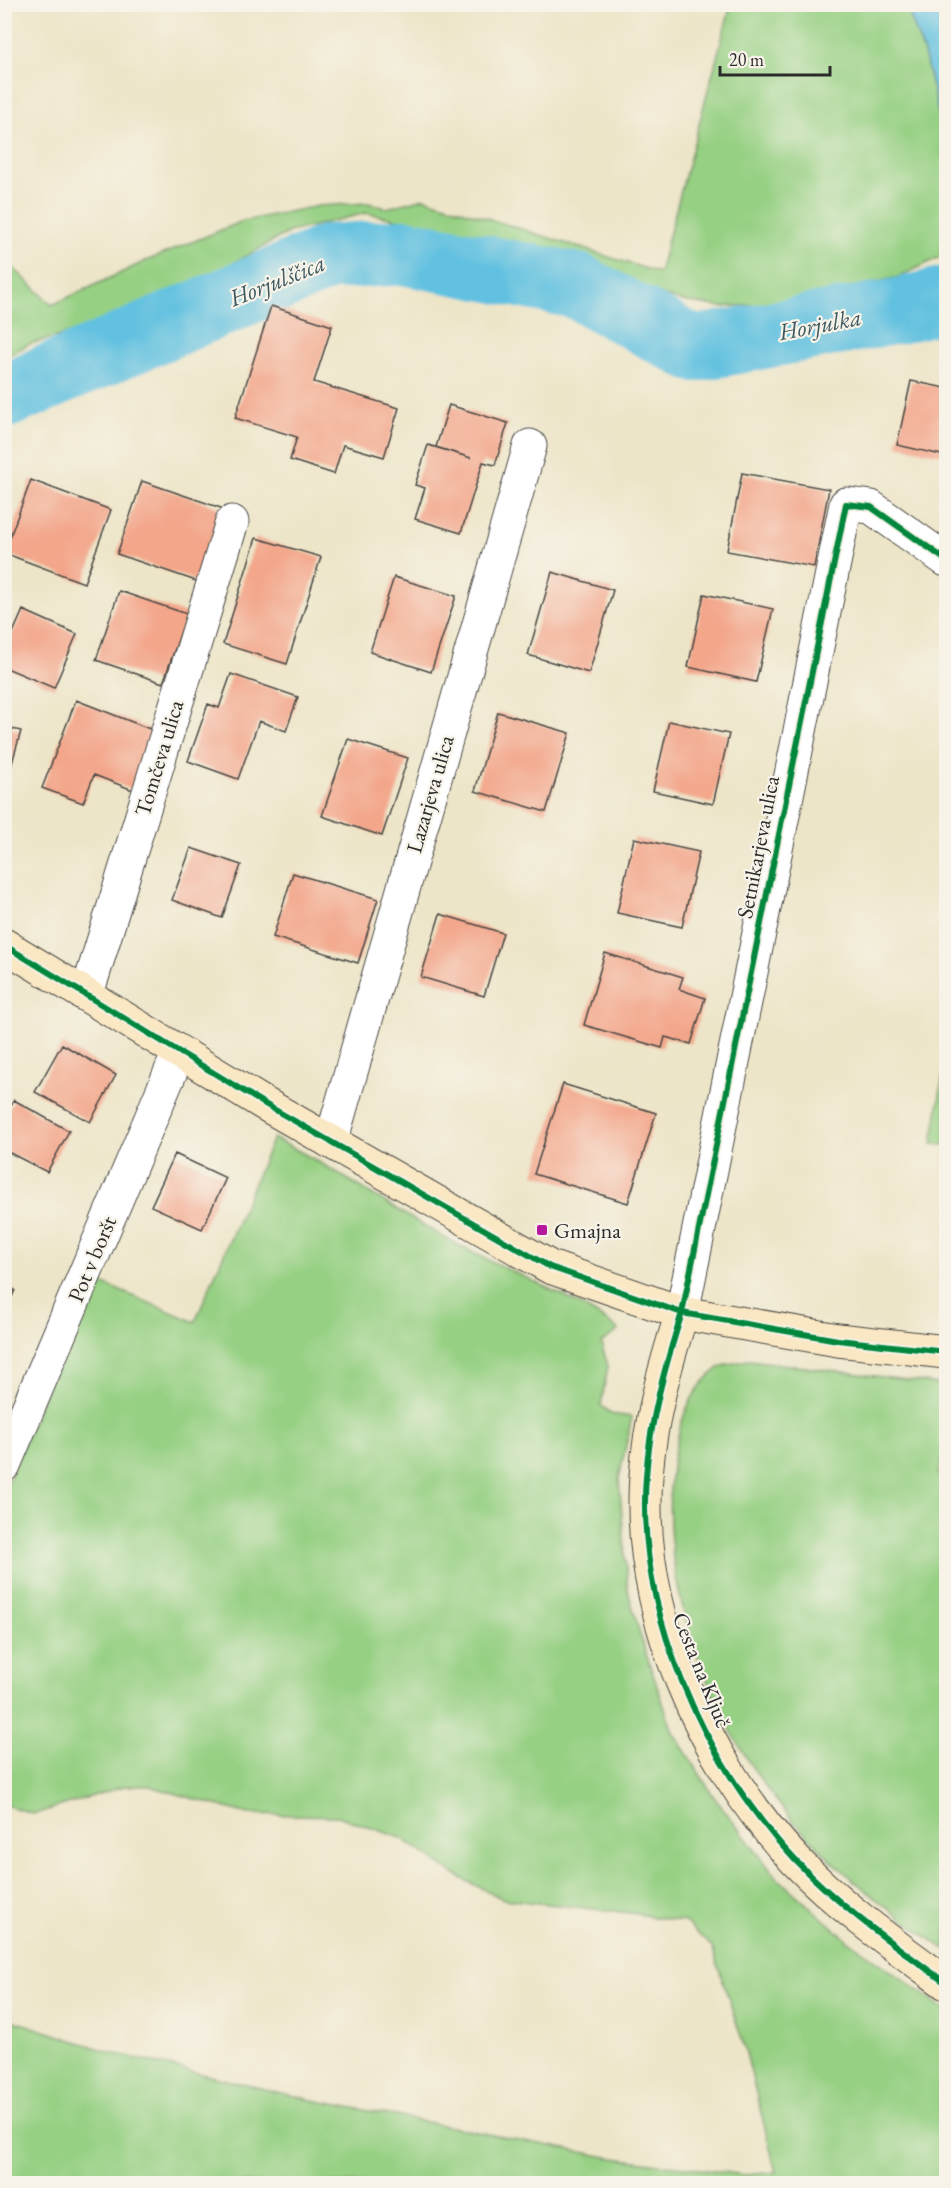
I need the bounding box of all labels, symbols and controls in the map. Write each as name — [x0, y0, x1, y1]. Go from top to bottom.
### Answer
scale bar — [720, 39, 830, 77]
text: 20 m — [729, 48, 764, 71]
water label: Horjulščica — [223, 247, 330, 314]
water label: Horjulka — [775, 301, 864, 347]
street label: Tomčeva ulica — [128, 696, 190, 819]
street label: Lazarjeva ulica — [399, 731, 461, 856]
street label: Setnikarjeva ulica — [730, 773, 786, 921]
street label: Pot v boršt — [61, 1211, 123, 1306]
place label: Gmajna — [554, 1216, 621, 1245]
marker: Gmajna — [535, 1223, 549, 1237]
street label: Cesta na Ključ — [666, 1608, 738, 1732]

